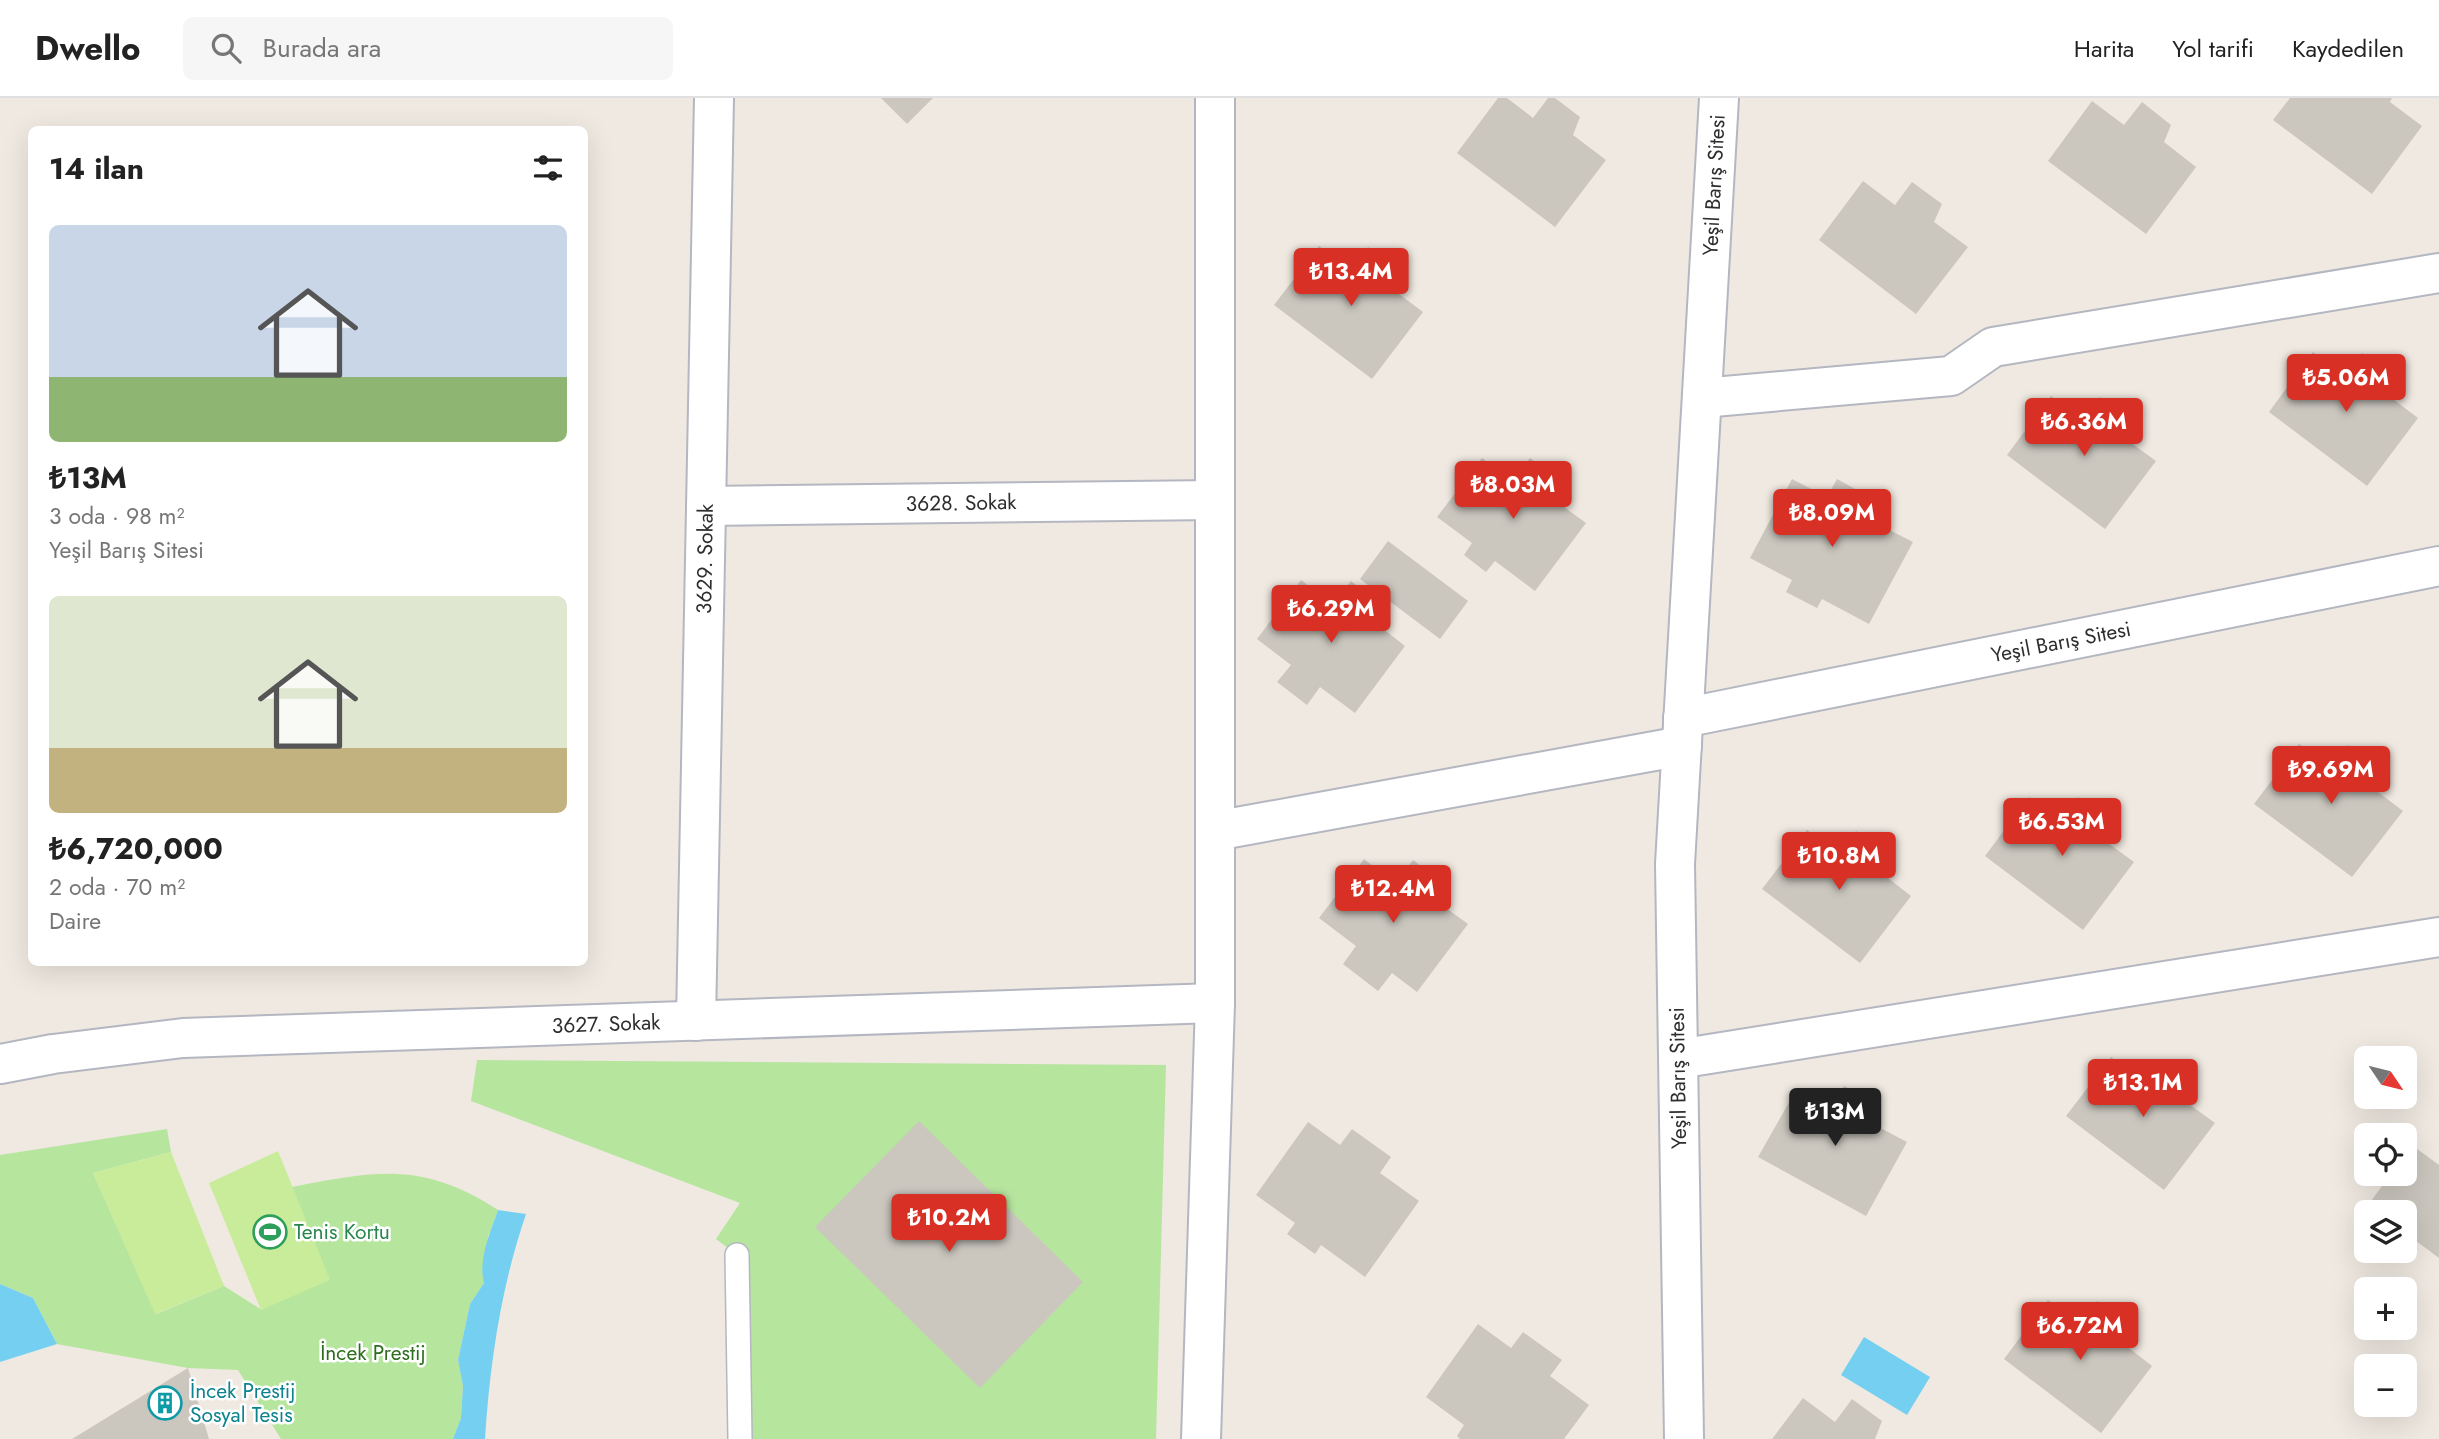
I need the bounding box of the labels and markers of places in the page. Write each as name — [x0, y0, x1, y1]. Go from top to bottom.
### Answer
pin: ₺13.4M — [1294, 248, 1408, 308]
pin: ₺5.06M — [2289, 354, 2403, 414]
pin: ₺6.36M — [2027, 398, 2141, 458]
pin: ₺8.03M — [1456, 462, 1570, 521]
pin: ₺8.09M — [1775, 490, 1889, 549]
pin: ₺6.29M — [1274, 586, 1388, 645]
pin: ₺9.69M — [2274, 746, 2388, 806]
pin: ₺6.53M — [2005, 798, 2119, 858]
pin: ₺10.8M — [1782, 832, 1896, 892]
pin: ₺12.4M — [1336, 866, 1450, 925]
pin: ₺13.1M — [2086, 1060, 2200, 1119]
pin: ₺13M — [1794, 1088, 1876, 1148]
pin: ₺10.2M — [892, 1194, 1006, 1254]
sports icon: Tenis Kortu — [251, 1213, 289, 1251]
place label: Tenis Kortu — [294, 1217, 390, 1247]
pin: ₺6.72M — [2023, 1302, 2137, 1362]
place label: İncek Prestij Sosyal Tesis — [190, 1376, 296, 1430]
building icon: İncek Prestij Sosyal Tesis — [146, 1384, 184, 1422]

